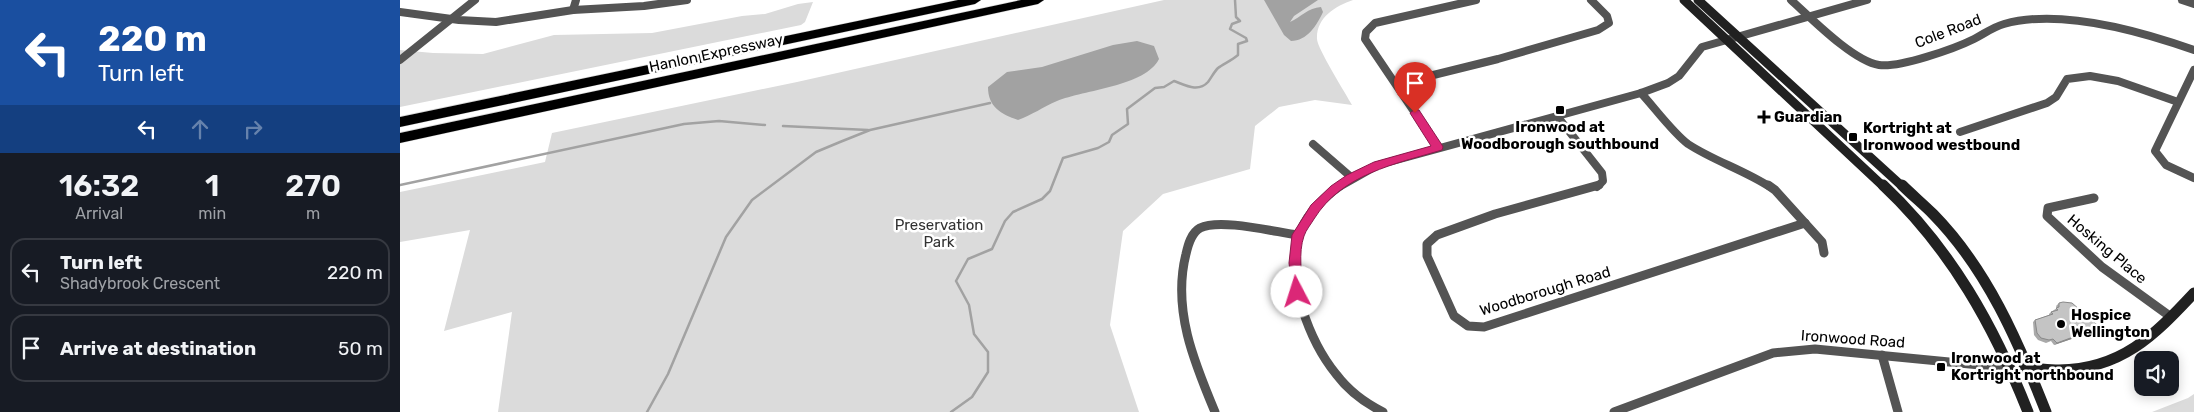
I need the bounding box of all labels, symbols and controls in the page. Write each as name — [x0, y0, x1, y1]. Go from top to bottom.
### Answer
street label: Cole Road — [1912, 10, 1984, 52]
text: 220 m — [98, 18, 207, 60]
icon: left — [15, 20, 80, 85]
street label: Hanlon Expressway — [647, 30, 785, 76]
text: Turn left — [98, 60, 184, 87]
pin — [1394, 62, 1436, 113]
icon: arrive — [1401, 69, 1429, 97]
marker: Ironwood at Woodborough southbound — [1554, 104, 1566, 116]
place label: Guardian — [1774, 108, 1842, 126]
marker: Guardian — [1758, 111, 1770, 123]
icon: left — [133, 115, 161, 143]
icon: ahead — [186, 115, 214, 143]
icon: right — [239, 115, 267, 143]
place label: Ironwood at Woodborough southbound — [1461, 118, 1659, 153]
place label: Kortright at Ironwood westbound — [1863, 119, 2020, 154]
marker: Kortright at Ironwood westbound — [1847, 131, 1859, 143]
text: 16:32 — [59, 168, 139, 204]
text: 1 — [205, 168, 219, 204]
text: 270 — [285, 168, 341, 204]
text: Arrival — [75, 204, 123, 223]
text: min — [198, 204, 226, 223]
text: m — [306, 204, 320, 223]
street label: Hosking Place — [2064, 211, 2150, 287]
park label: Preservation Park — [895, 216, 983, 251]
text: Turn left — [60, 251, 142, 274]
icon: left — [17, 258, 45, 286]
text: 220 m — [327, 261, 383, 284]
street label: Woodborough Road — [1477, 263, 1613, 319]
position arrow — [1270, 265, 1322, 317]
text: Shadybrook Crescent — [60, 274, 220, 293]
place label: Hospice Wellington — [2071, 306, 2150, 341]
marker: Hospice Wellington — [2055, 318, 2067, 330]
street label: Ironwood Road — [1800, 326, 1906, 352]
icon: arrive — [17, 334, 45, 362]
text: Arrive at destination — [60, 337, 256, 360]
text: 50 m — [338, 337, 383, 360]
place label: Ironwood at Kortright northbound — [1951, 349, 2114, 384]
map controls — [2134, 351, 2179, 396]
button: sound — [2134, 351, 2179, 396]
marker: Ironwood at Kortright northbound — [1935, 361, 1947, 373]

